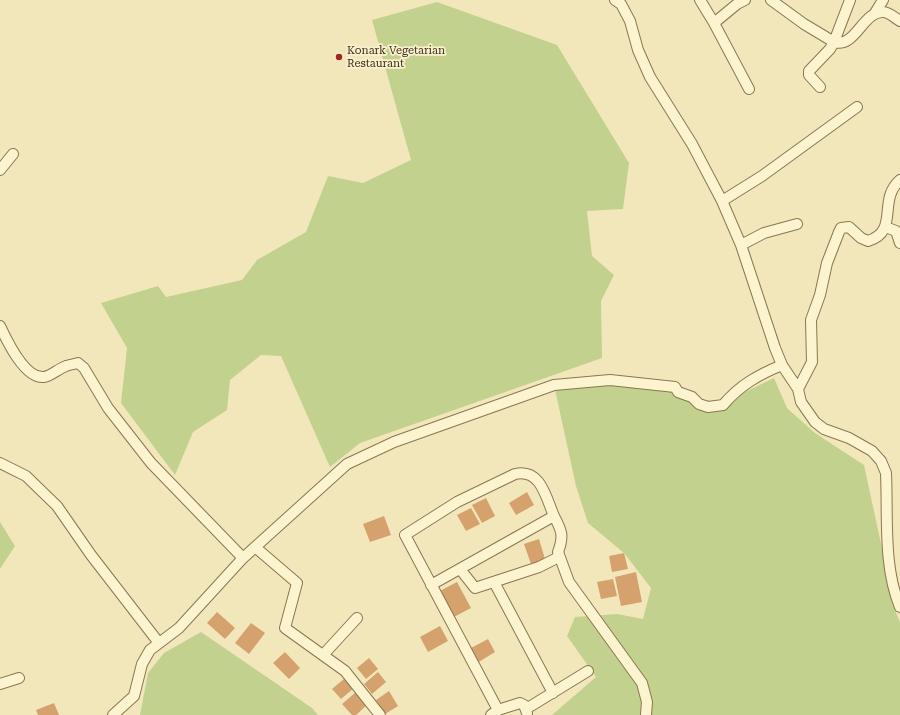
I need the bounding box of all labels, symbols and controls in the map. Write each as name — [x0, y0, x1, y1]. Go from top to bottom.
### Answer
place label: Konark Vegetarian Restaurant — [347, 44, 445, 70]
marker: Konark Vegetarian Restaurant — [334, 52, 344, 62]

